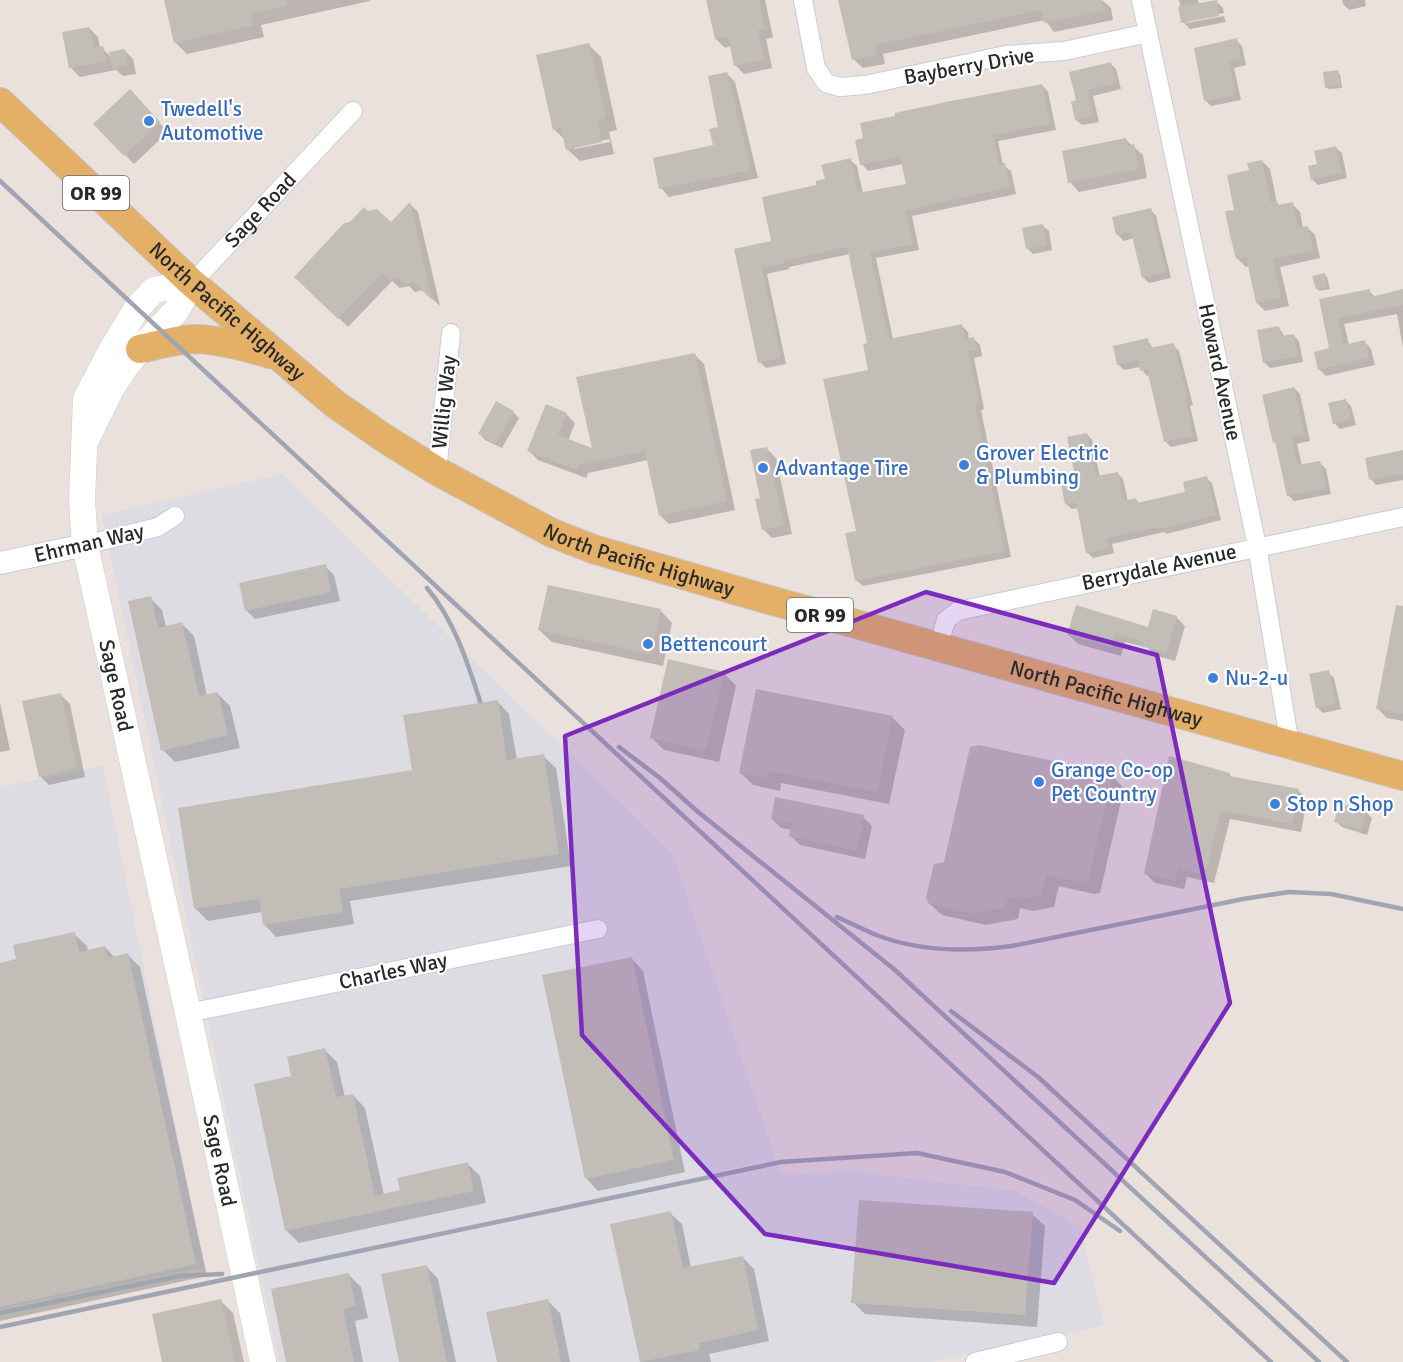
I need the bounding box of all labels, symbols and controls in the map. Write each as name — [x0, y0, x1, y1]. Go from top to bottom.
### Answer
street label: Bayberry Drive — [902, 42, 1036, 90]
place label: Twedell's Automotive — [161, 96, 263, 146]
marker: Twedell's Automotive — [142, 114, 156, 128]
street label: Sage Road — [219, 167, 302, 253]
road number: OR 99 — [63, 176, 129, 210]
street label: North Pacific Highway — [144, 236, 311, 386]
street label: Howard Avenue — [1193, 301, 1247, 443]
street label: Willig Way — [426, 354, 462, 450]
place label: Grover Electric & Plumbing — [976, 440, 1109, 490]
place label: Advantage Tire — [775, 455, 908, 481]
marker: Grover Electric & Plumbing — [957, 458, 971, 472]
marker: Advantage Tire — [756, 461, 770, 475]
street label: Ehrman Way — [32, 518, 147, 568]
street label: North Pacific Highway — [539, 518, 737, 602]
street label: Berrydale Avenue — [1079, 538, 1239, 596]
road number: OR 99 — [787, 598, 853, 632]
place label: Bettencourt — [660, 631, 767, 657]
street label: Sage Road — [93, 637, 139, 734]
marker: Bettencourt — [641, 637, 655, 651]
street label: North Pacific Highway — [1007, 654, 1205, 733]
place label: Nu-2-u — [1225, 665, 1288, 691]
marker: Nu-2-u — [1206, 671, 1220, 685]
place label: Grange Co-op Pet Country — [1051, 757, 1173, 807]
marker: Grange Co-op Pet Country — [1032, 775, 1046, 789]
place label: Stop n Shop — [1287, 791, 1394, 817]
marker: Stop n Shop — [1268, 797, 1282, 811]
street label: Charles Way — [336, 947, 450, 995]
street label: Sage Road — [197, 1112, 242, 1209]

